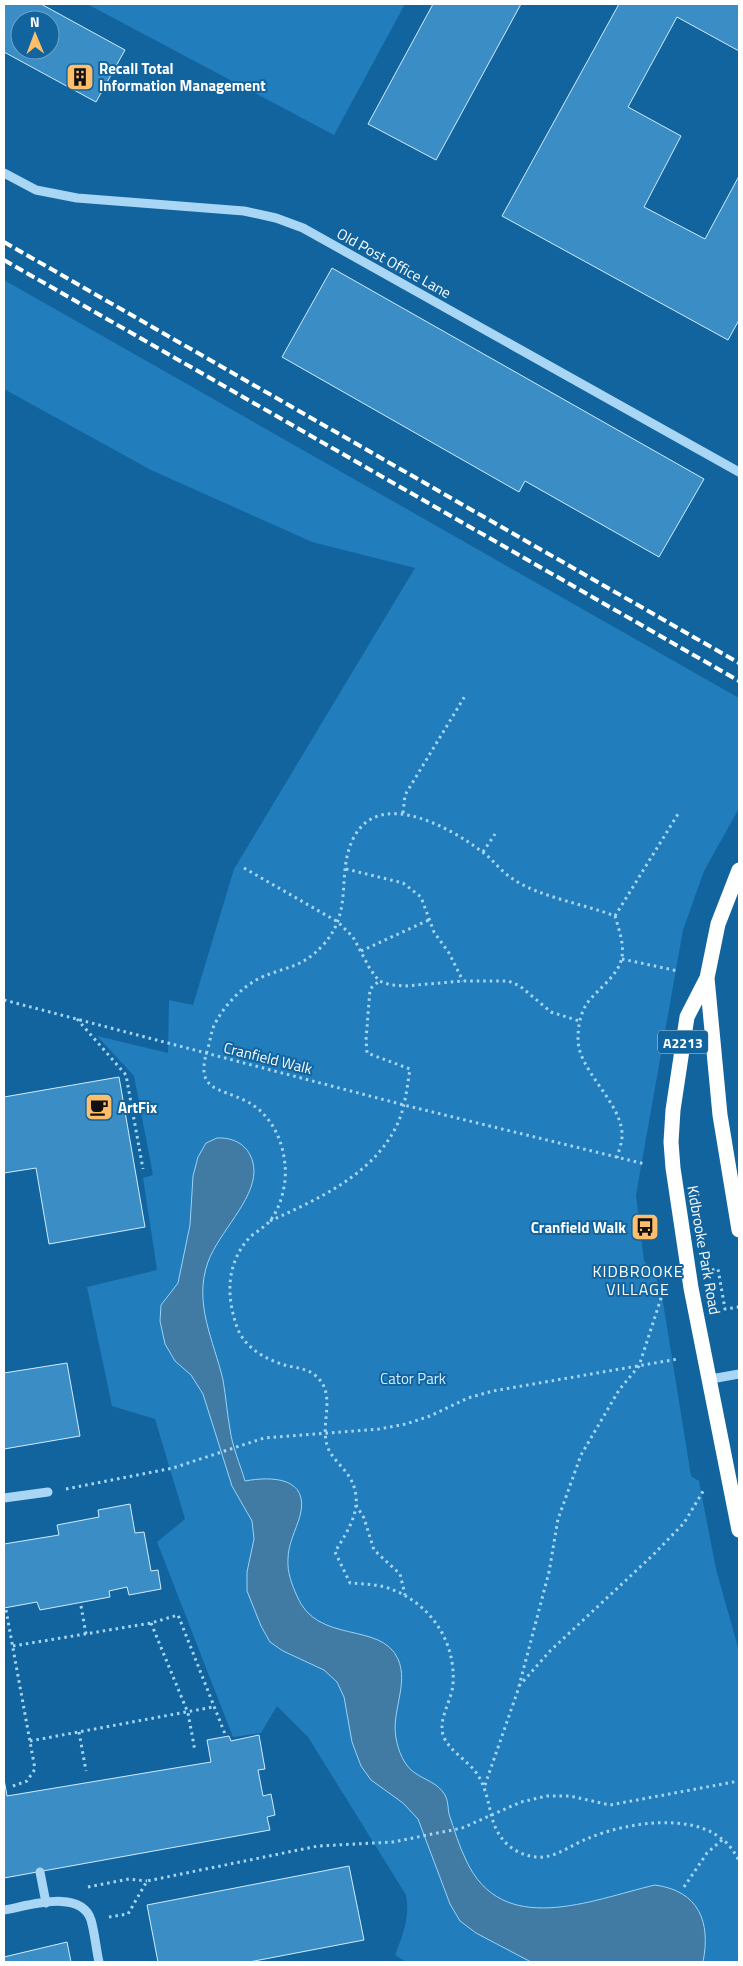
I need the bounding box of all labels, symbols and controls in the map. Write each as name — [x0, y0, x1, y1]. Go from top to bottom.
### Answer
north arrow — [10, 10, 60, 60]
text: N — [30, 11, 40, 32]
place label: Recall Total Information Management — [99, 57, 266, 97]
building icon: Recall Total Information Management — [65, 62, 95, 92]
street label: Old Post Office Lane — [333, 222, 455, 304]
road number: A2213 — [658, 1030, 708, 1054]
street label: Cranfield Walk — [221, 1036, 315, 1080]
cafe icon: ArtFix — [84, 1092, 114, 1122]
place label: ArtFix — [118, 1096, 157, 1119]
street label: Kidbrooke Park Road — [681, 1184, 727, 1316]
bus stop icon: Cranfield Walk — [630, 1212, 660, 1242]
place label: Cranfield Walk — [531, 1216, 626, 1239]
district label: KIDBROOKE VILLAGE — [592, 1259, 684, 1301]
park label: Cator Park — [380, 1367, 446, 1390]

